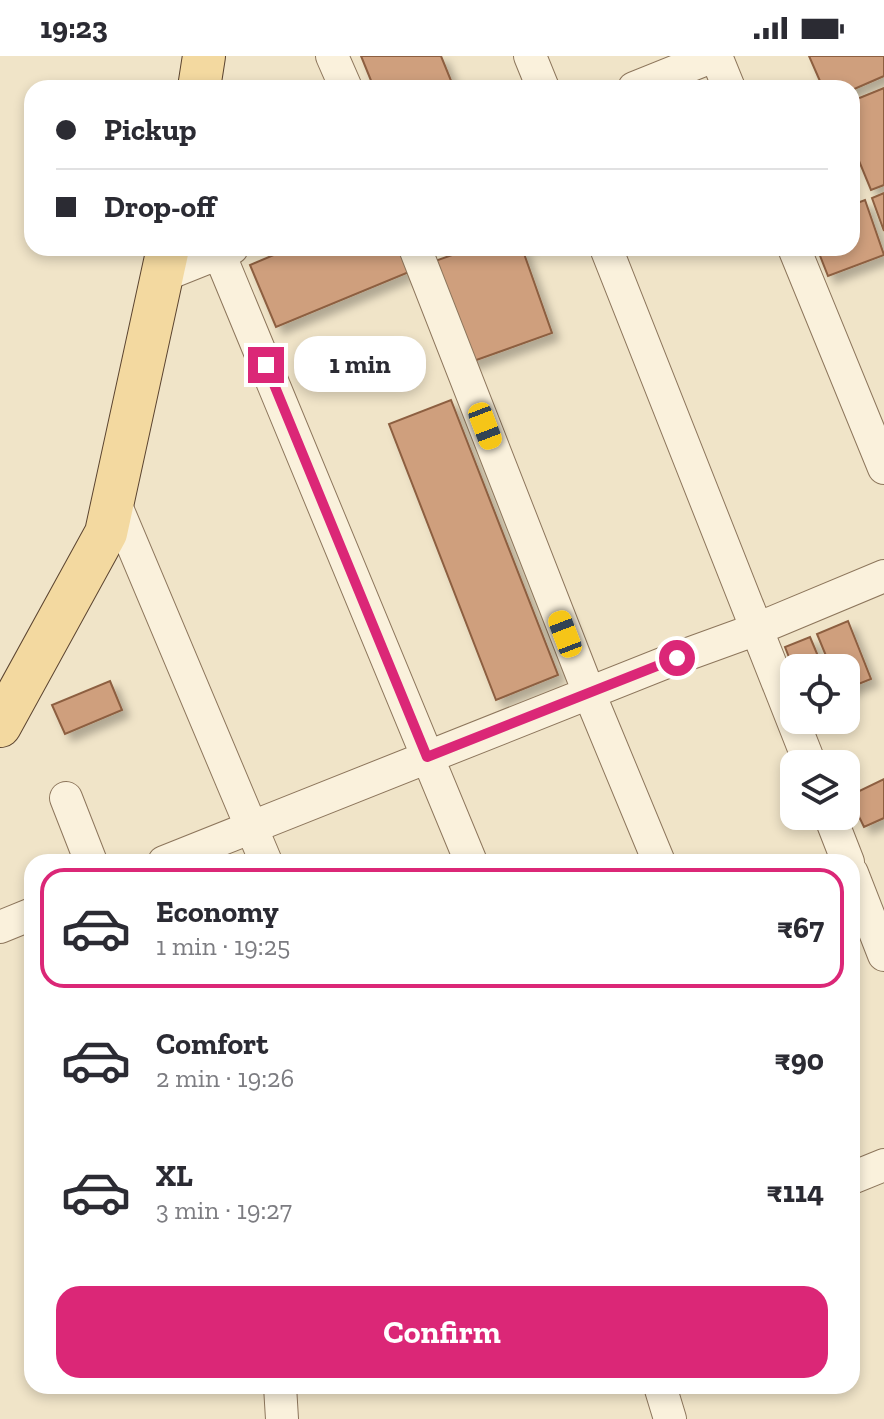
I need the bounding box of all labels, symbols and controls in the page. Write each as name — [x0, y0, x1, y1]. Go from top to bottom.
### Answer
text: 19:23 — [40, 10, 108, 46]
text: Pickup — [104, 112, 196, 148]
text: Drop-off — [104, 189, 216, 225]
callout: 1 min — [294, 337, 426, 393]
route end — [248, 347, 284, 383]
text: 1 min — [329, 348, 391, 380]
car — [465, 399, 505, 453]
car — [545, 607, 585, 661]
route start — [659, 640, 695, 676]
map controls — [780, 654, 860, 830]
button: locate — [780, 654, 860, 734]
button: layers — [780, 750, 860, 830]
icon: car — [60, 892, 132, 964]
text: Economy — [156, 894, 279, 930]
text: ₹67 — [777, 910, 824, 946]
text: 1 min · 19:25 — [156, 930, 290, 962]
icon: car — [60, 1024, 132, 1096]
text: Comfort — [156, 1026, 268, 1062]
text: ₹90 — [775, 1042, 824, 1078]
text: 2 min · 19:26 — [156, 1062, 294, 1094]
icon: car — [60, 1156, 132, 1228]
text: XL — [156, 1158, 193, 1194]
text: ₹114 — [766, 1174, 824, 1210]
text: 3 min · 19:27 — [156, 1194, 292, 1226]
button: Confirm — [56, 1286, 828, 1378]

